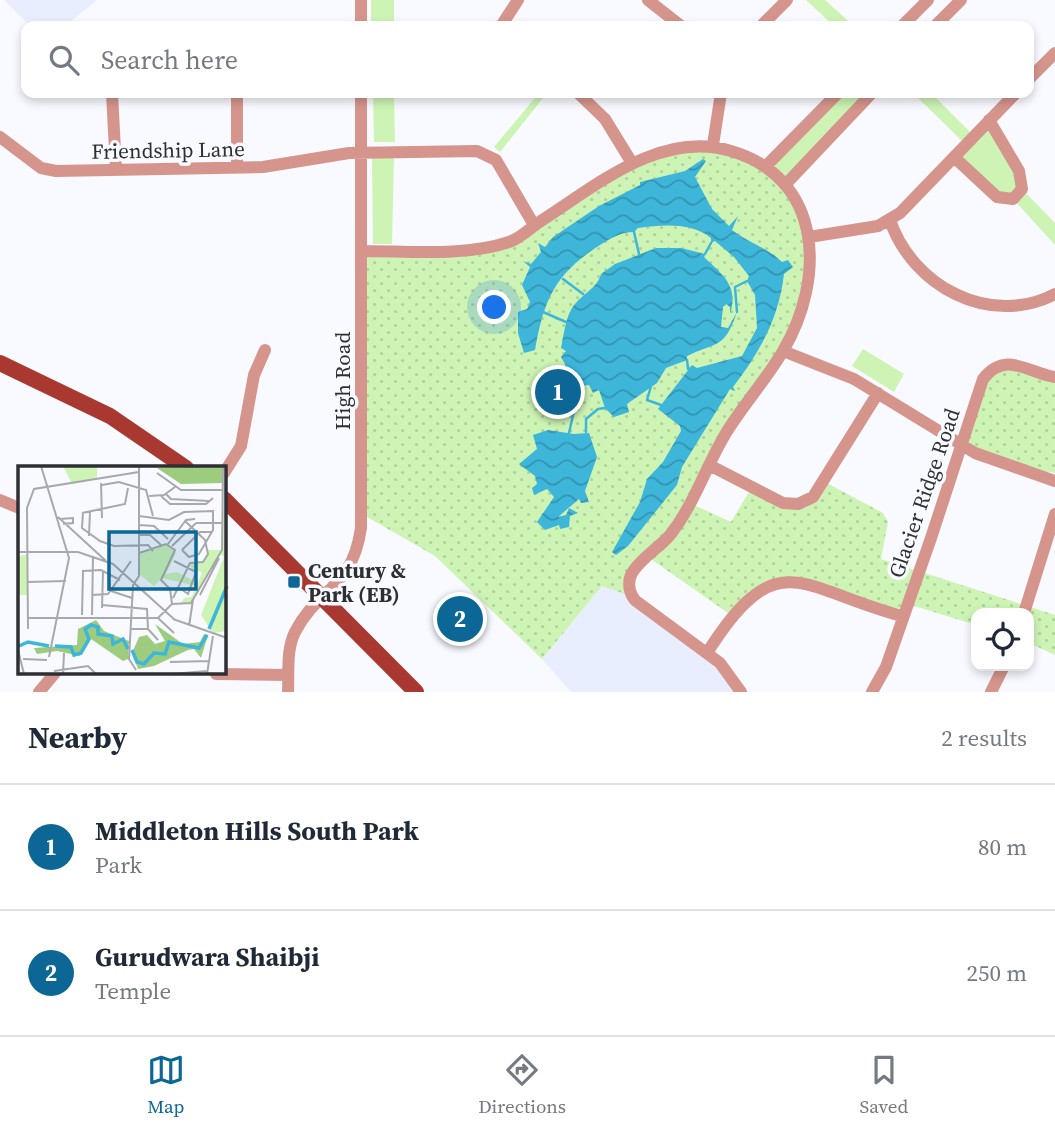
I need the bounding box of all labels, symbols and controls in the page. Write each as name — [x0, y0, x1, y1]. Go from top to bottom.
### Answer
search box — [21, 21, 1034, 98]
icon: search — [45, 41, 83, 79]
text: Search here — [101, 42, 238, 78]
street label: Friendship Lane — [91, 134, 245, 166]
your location — [477, 290, 511, 324]
street label: High Road — [328, 332, 357, 430]
pin: 1 — [535, 366, 581, 418]
street label: Glacier Ridge Road — [881, 404, 967, 582]
inset map — [18, 466, 226, 674]
place label: Century & Park (EB) — [308, 556, 406, 609]
marker: Century & Park (EB) — [286, 574, 302, 590]
pin: 2 — [437, 593, 483, 645]
map controls — [971, 608, 1034, 671]
button: locate — [971, 608, 1034, 671]
text: Nearby — [28, 717, 127, 758]
text: 2 results — [941, 722, 1027, 754]
text: Middleton Hills South Park — [95, 813, 419, 849]
text: 1 — [45, 831, 57, 863]
text: 80 m — [978, 831, 1027, 863]
text: Park — [95, 849, 142, 881]
text: Gurudwara Shaibji — [95, 939, 320, 975]
text: 2 — [45, 957, 57, 989]
text: 250 m — [966, 957, 1027, 989]
text: Temple — [95, 975, 171, 1007]
tab: Map — [147, 1051, 185, 1119]
tab: Directions — [478, 1051, 566, 1119]
tab: Saved — [860, 1051, 908, 1119]

